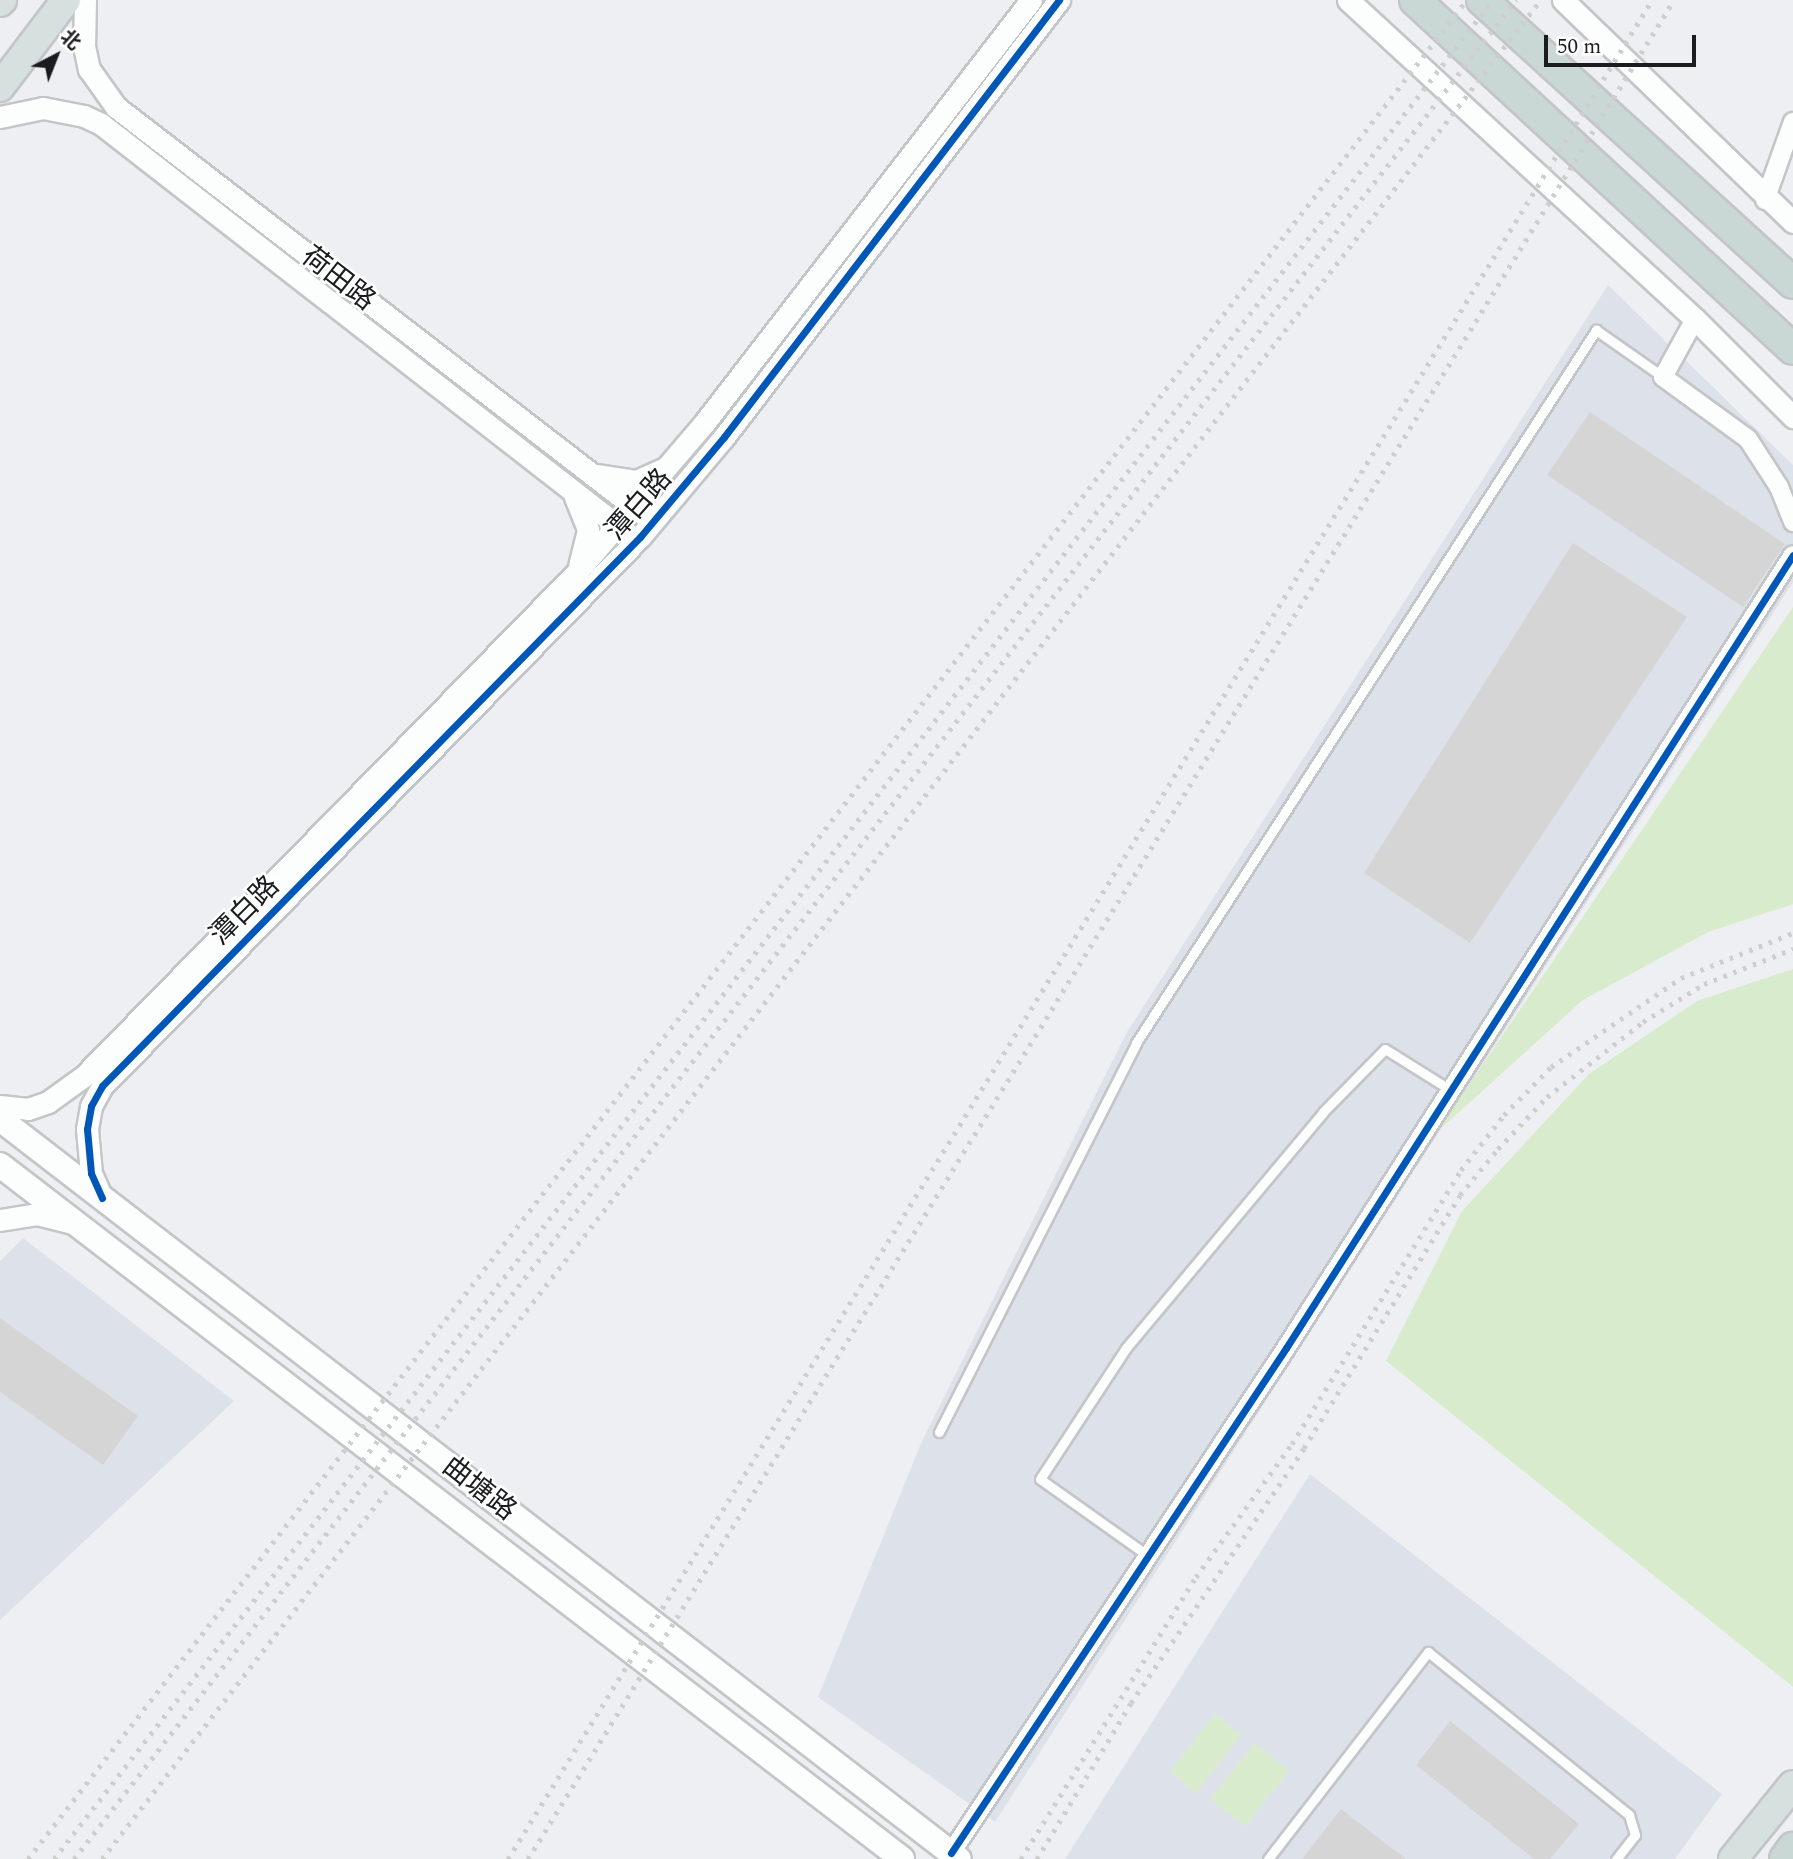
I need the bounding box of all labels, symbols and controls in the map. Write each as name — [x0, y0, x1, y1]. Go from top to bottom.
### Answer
north arrow — [21, 21, 91, 91]
scale bar — [1548, 21, 1700, 65]
text: 北 — [54, 23, 87, 57]
text: 50 m — [1557, 31, 1601, 63]
street label: 荷田路 — [295, 240, 381, 318]
street label: 潭白路 — [599, 462, 679, 548]
street label: 潭白路 — [203, 869, 287, 953]
street label: 曲塘路 — [436, 1450, 522, 1528]

